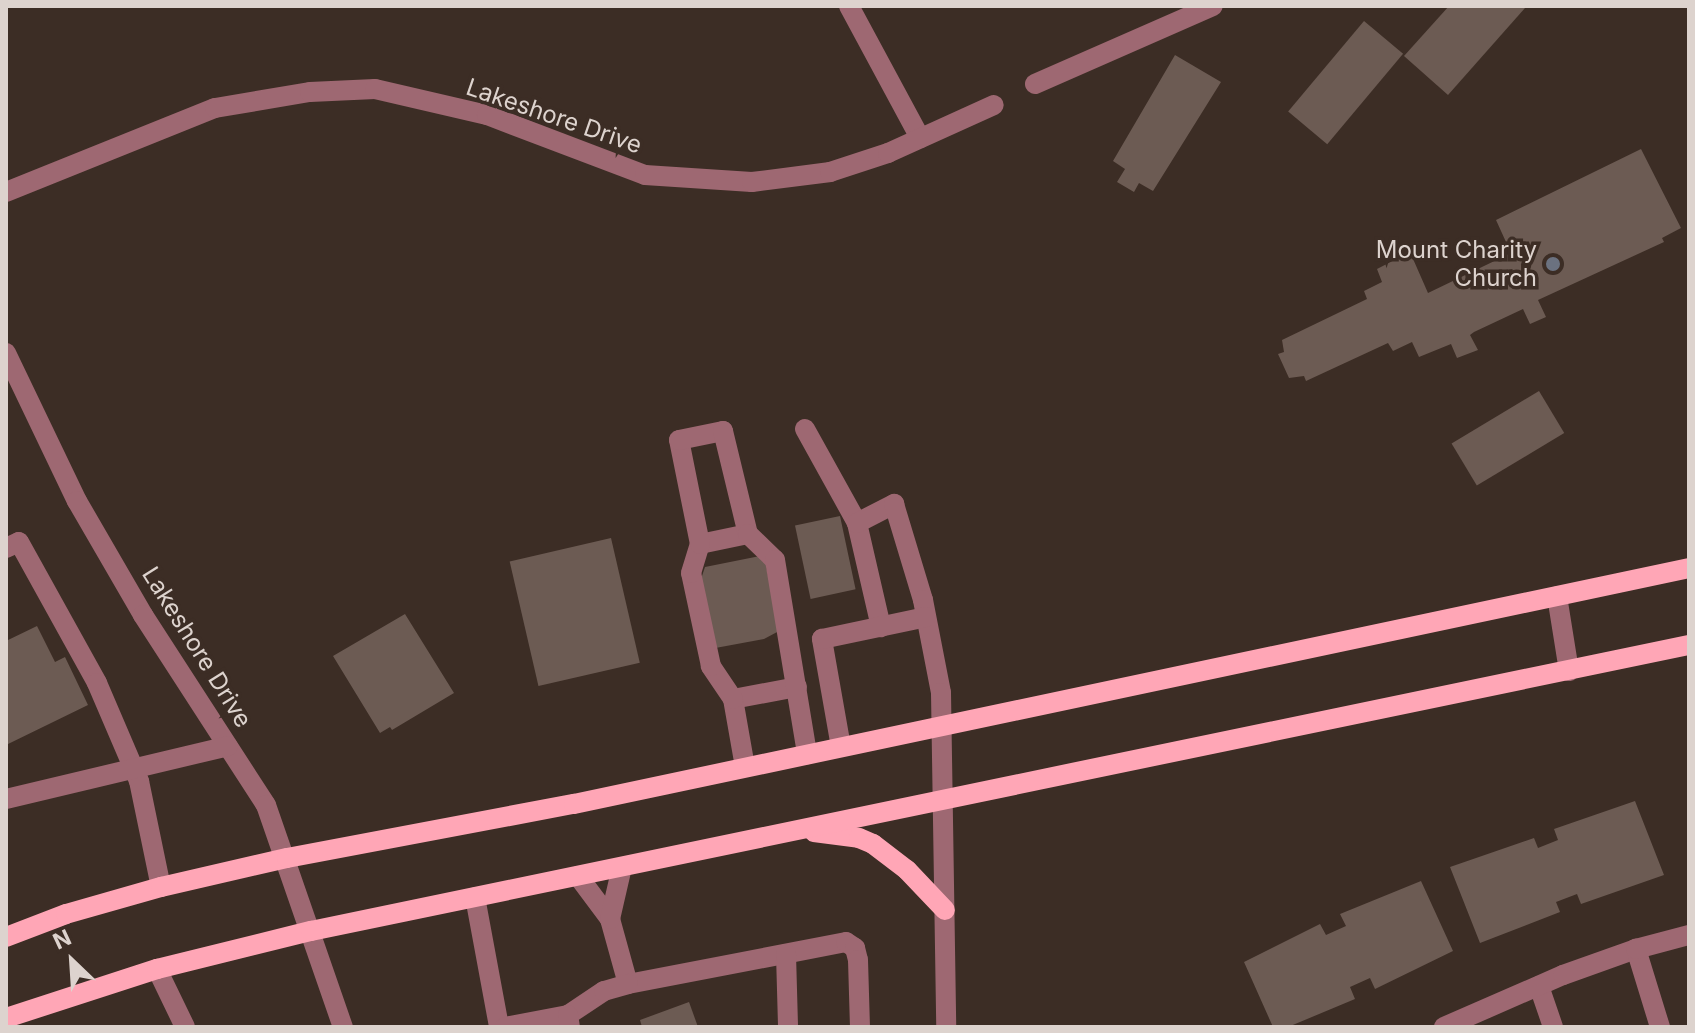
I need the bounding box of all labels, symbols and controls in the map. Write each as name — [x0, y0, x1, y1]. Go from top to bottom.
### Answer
street label: Lakeshore Drive — [462, 72, 646, 160]
place label: Mount Charity Church — [1376, 236, 1537, 292]
marker: Mount Charity Church — [1544, 255, 1562, 273]
street label: Lakeshore Drive — [136, 561, 258, 733]
north arrow — [32, 921, 112, 1001]
text: N — [49, 924, 75, 955]

